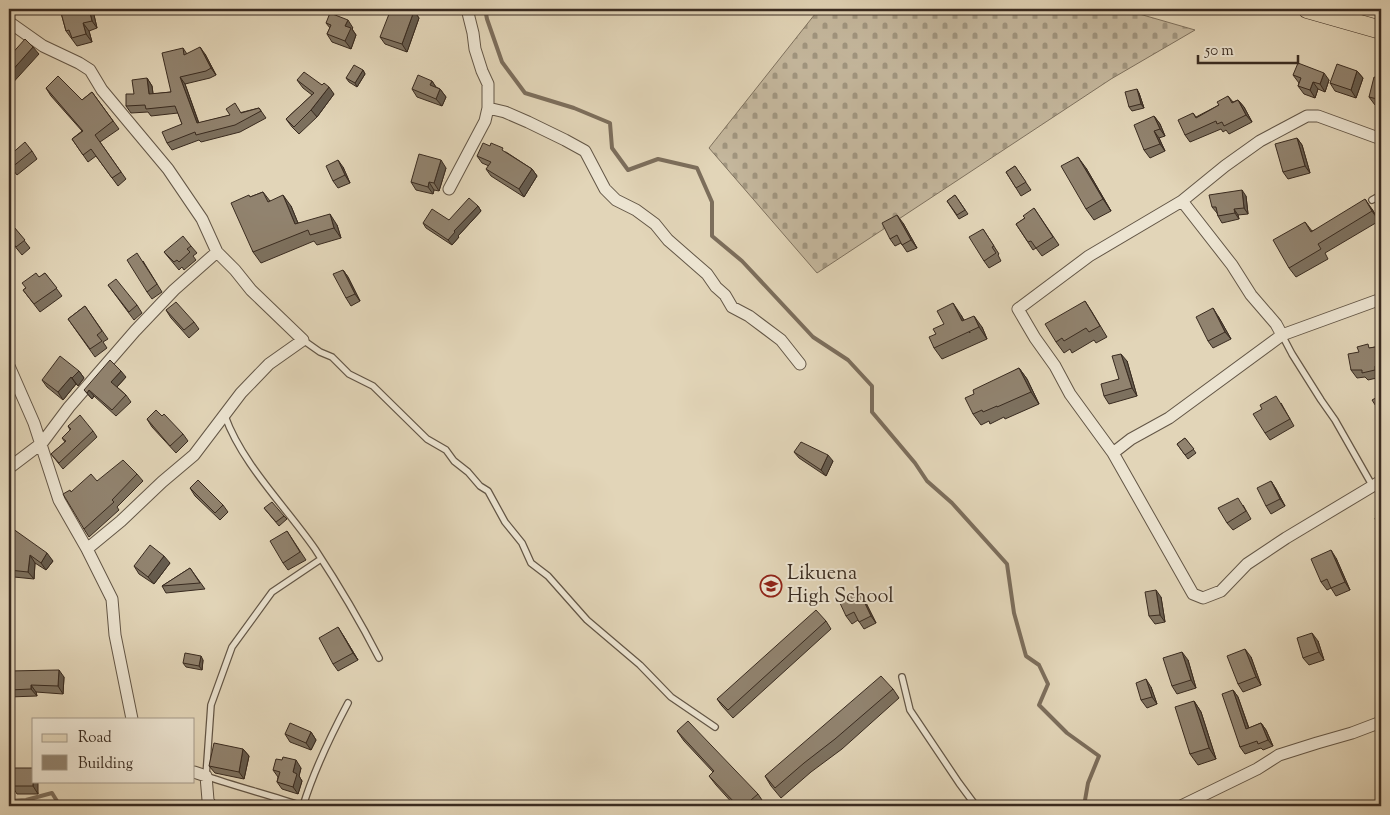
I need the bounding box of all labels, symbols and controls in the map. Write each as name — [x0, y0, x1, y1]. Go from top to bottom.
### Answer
scale bar — [1198, 32, 1298, 64]
text: 50 m — [1204, 41, 1234, 62]
place label: Likuena High School — [787, 560, 894, 612]
school or university icon: Likuena High School — [759, 574, 783, 598]
legend — [32, 718, 195, 782]
text: Road — [78, 728, 112, 749]
text: Building — [78, 754, 133, 775]

